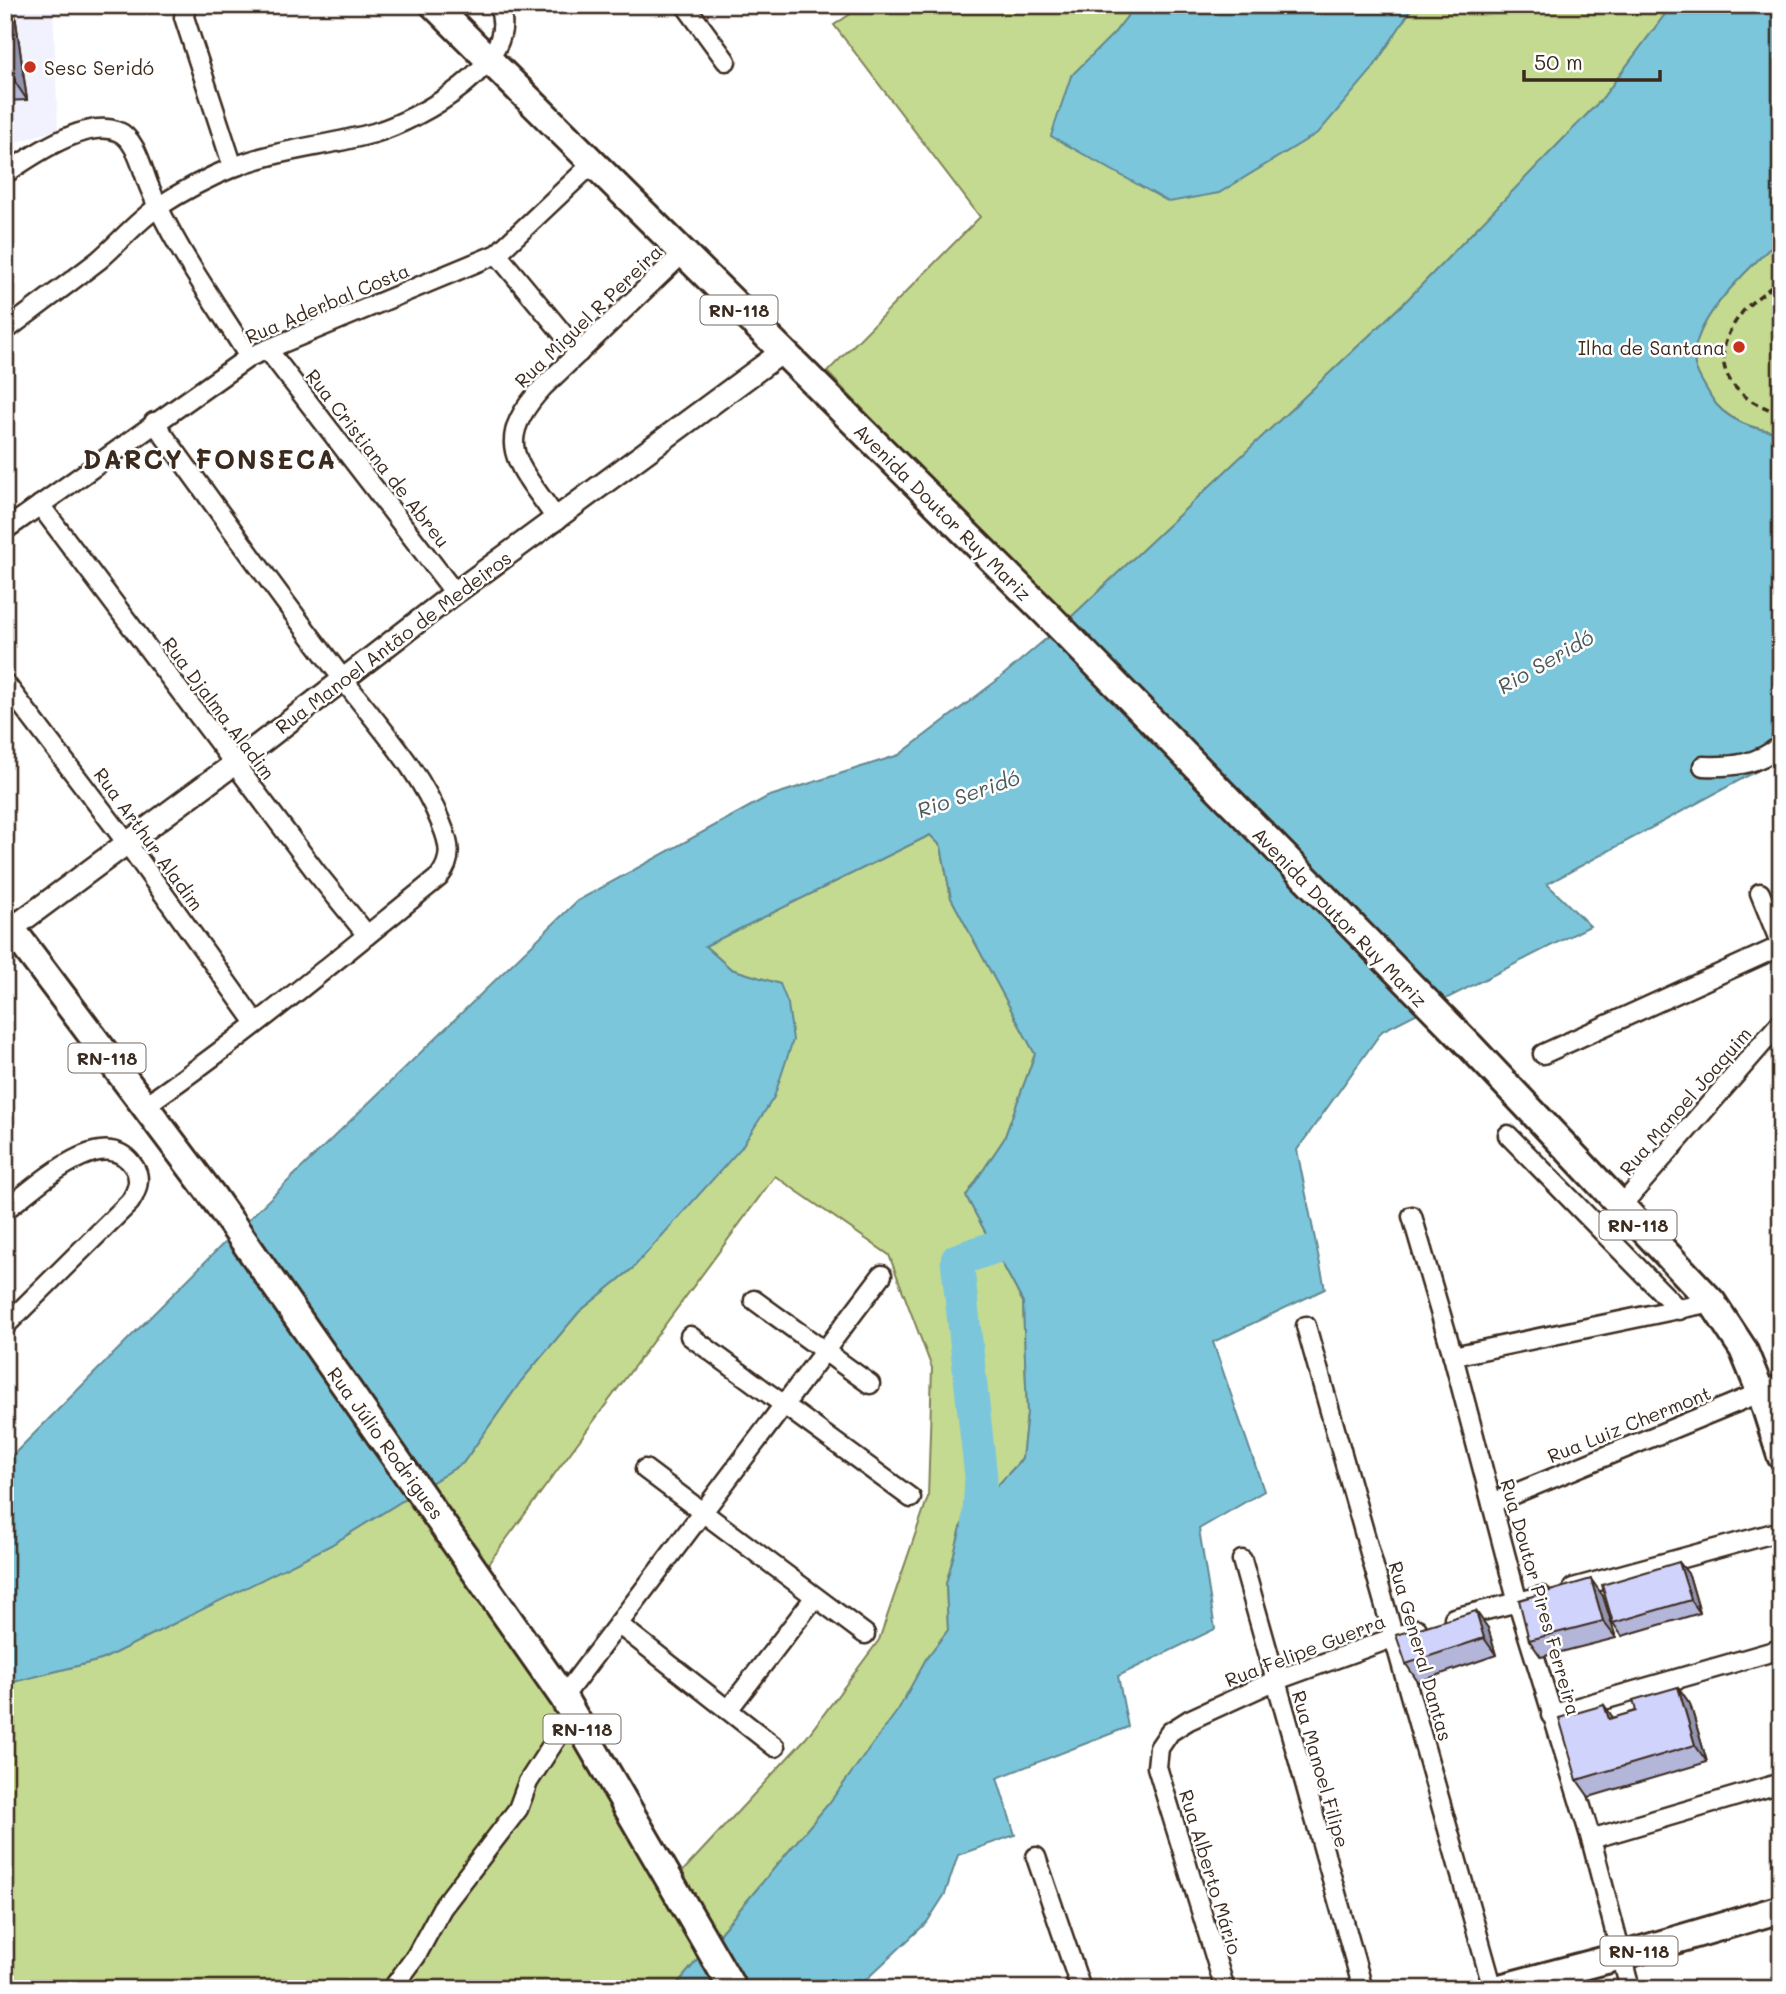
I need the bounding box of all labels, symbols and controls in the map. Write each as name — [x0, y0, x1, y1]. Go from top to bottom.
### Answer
scale bar — [1524, 38, 1660, 82]
text: 50 m — [1534, 48, 1583, 75]
place label: Sesc Seridó — [44, 55, 154, 80]
marker: Sesc Seridó — [22, 59, 38, 75]
street label: Rua Miguel R Pereira — [509, 239, 667, 393]
street label: Rua Aderbal Costa — [241, 257, 413, 349]
road number: RN-118 — [700, 296, 778, 324]
place label: Ilha de Santana — [1578, 335, 1725, 360]
marker: Ilha de Santana — [1731, 339, 1747, 355]
street label: Rua Cristiana de Abreu — [300, 364, 456, 552]
street label: Avenida Doutor Ruy Mariz — [849, 418, 1037, 606]
district label: DARCY FONSECA — [83, 442, 337, 476]
street label: Rua Manoel Antão de Medeiros — [270, 545, 516, 739]
water label: Rio Seridó — [1492, 623, 1598, 699]
street label: Rua Djalma Aladim — [157, 632, 281, 784]
street label: Rua Arthur Aladim — [89, 762, 209, 916]
water label: Rio Seridó — [913, 763, 1023, 823]
street label: Avenida Doutor Ruy Mariz — [1247, 822, 1433, 1012]
street label: Rua Manoel Joaquim — [1614, 1022, 1756, 1180]
road number: RN-118 — [68, 1044, 146, 1072]
road number: RN-118 — [1600, 1210, 1676, 1240]
street label: Rua Júlio Rodrigues — [322, 1362, 450, 1524]
street label: Rua Luiz Chermont — [1544, 1380, 1714, 1468]
street label: Rua Doutor Pires Ferreira — [1495, 1476, 1587, 1718]
street label: Rua General Dantas — [1383, 1558, 1459, 1744]
street label: Rua Felipe Guerra — [1221, 1608, 1389, 1692]
street label: Rua Manoel Filipe — [1287, 1688, 1355, 1850]
road number: RN-118 — [544, 1714, 620, 1744]
street label: Rua Alberto Mário — [1174, 1787, 1248, 1957]
road number: RN-118 — [1600, 1937, 1678, 1966]

